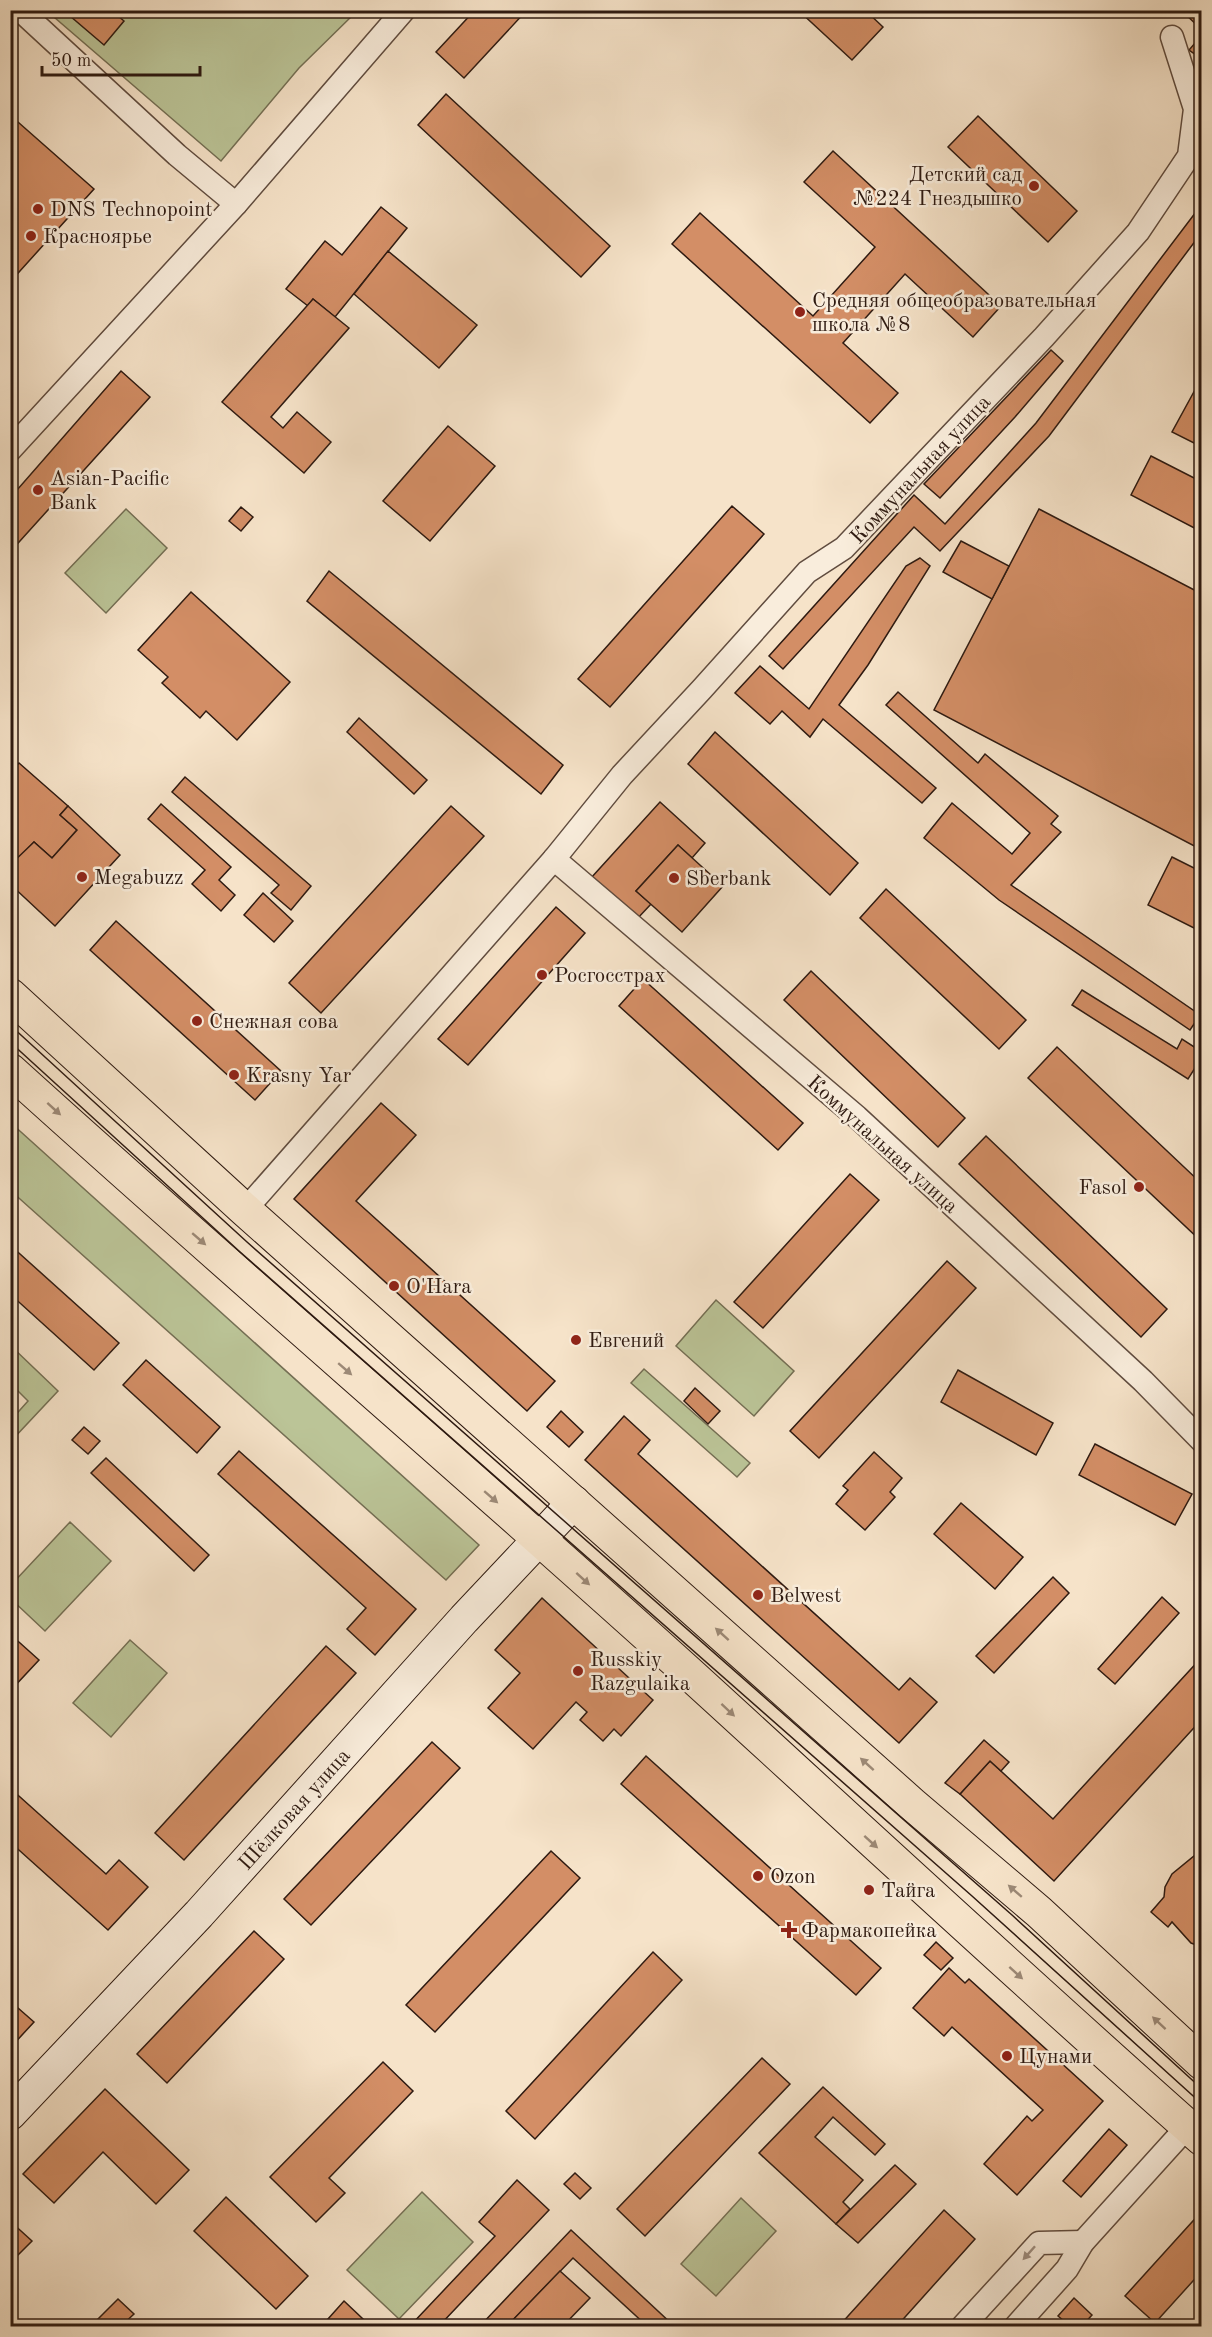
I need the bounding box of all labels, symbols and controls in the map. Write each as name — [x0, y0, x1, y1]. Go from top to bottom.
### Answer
scale bar — [42, 39, 200, 77]
text: 50 m — [51, 52, 91, 70]
place label: Детский сад №224 Гнездышко — [853, 165, 1023, 210]
marker: Детский сад №224 Гнездышко — [1027, 179, 1041, 193]
place label: DNS Technopoint — [50, 200, 213, 221]
marker: DNS Technopoint — [31, 202, 45, 216]
place label: Красноярье — [43, 227, 152, 248]
marker: Красноярье — [24, 229, 38, 243]
place label: Средняя общеобразовательная школа №8 — [812, 291, 1096, 336]
marker: Средняя общеобразовательная школа №8 — [793, 305, 807, 319]
street label: Коммунальная улица — [847, 392, 995, 548]
place label: Asian-Pacific Bank — [50, 469, 169, 514]
marker: Asian-Pacific Bank — [31, 483, 45, 497]
place label: Megabuzz — [94, 868, 183, 889]
place label: Sberbank — [686, 869, 772, 890]
marker: Megabuzz — [75, 870, 89, 884]
marker: Sberbank — [667, 871, 681, 885]
place label: Росгосстрах — [554, 966, 666, 987]
marker: Росгосстрах — [535, 968, 549, 982]
place label: Снежная сова — [209, 1012, 338, 1033]
marker: Снежная сова — [190, 1014, 204, 1028]
place label: Krasny Yar — [246, 1066, 352, 1087]
marker: Krasny Yar — [227, 1068, 241, 1082]
street label: Коммунальная улица — [803, 1072, 961, 1218]
one-way arrow — [46, 1102, 61, 1115]
place label: Fasol — [1079, 1178, 1127, 1199]
marker: Fasol — [1132, 1180, 1146, 1194]
one-way arrow — [191, 1232, 206, 1245]
place label: O'Hara — [406, 1277, 472, 1298]
marker: O'Hara — [387, 1279, 401, 1293]
place label: Евгений — [588, 1331, 664, 1352]
marker: Евгений — [569, 1333, 583, 1347]
one-way arrow — [337, 1362, 352, 1375]
one-way arrow — [484, 1491, 499, 1504]
one-way arrow — [576, 1572, 591, 1586]
place label: Belwest — [770, 1586, 841, 1607]
marker: Belwest — [751, 1588, 765, 1602]
one-way arrow — [715, 1628, 730, 1641]
place label: Russkiy Razgulaika — [590, 1650, 690, 1695]
marker: Russkiy Razgulaika — [571, 1664, 585, 1678]
one-way arrow — [721, 1702, 735, 1716]
street label: Шёлковая улица — [235, 1745, 355, 1875]
one-way arrow — [860, 1758, 875, 1771]
one-way arrow — [864, 1835, 879, 1849]
place label: Ozon — [770, 1867, 816, 1888]
marker: Ozon — [751, 1869, 765, 1883]
place label: Тайга — [881, 1881, 935, 1902]
marker: Тайга — [862, 1883, 876, 1897]
one-way arrow — [1008, 1885, 1023, 1898]
place label: Фармакопейка — [801, 1921, 937, 1942]
marker: Фармакопейка — [782, 1923, 796, 1937]
one-way arrow — [1008, 1966, 1023, 1979]
one-way arrow — [1152, 2016, 1166, 2030]
place label: Цунами — [1019, 2047, 1092, 2068]
marker: Цунами — [1000, 2049, 1014, 2063]
one-way arrow — [1022, 2246, 1036, 2261]

